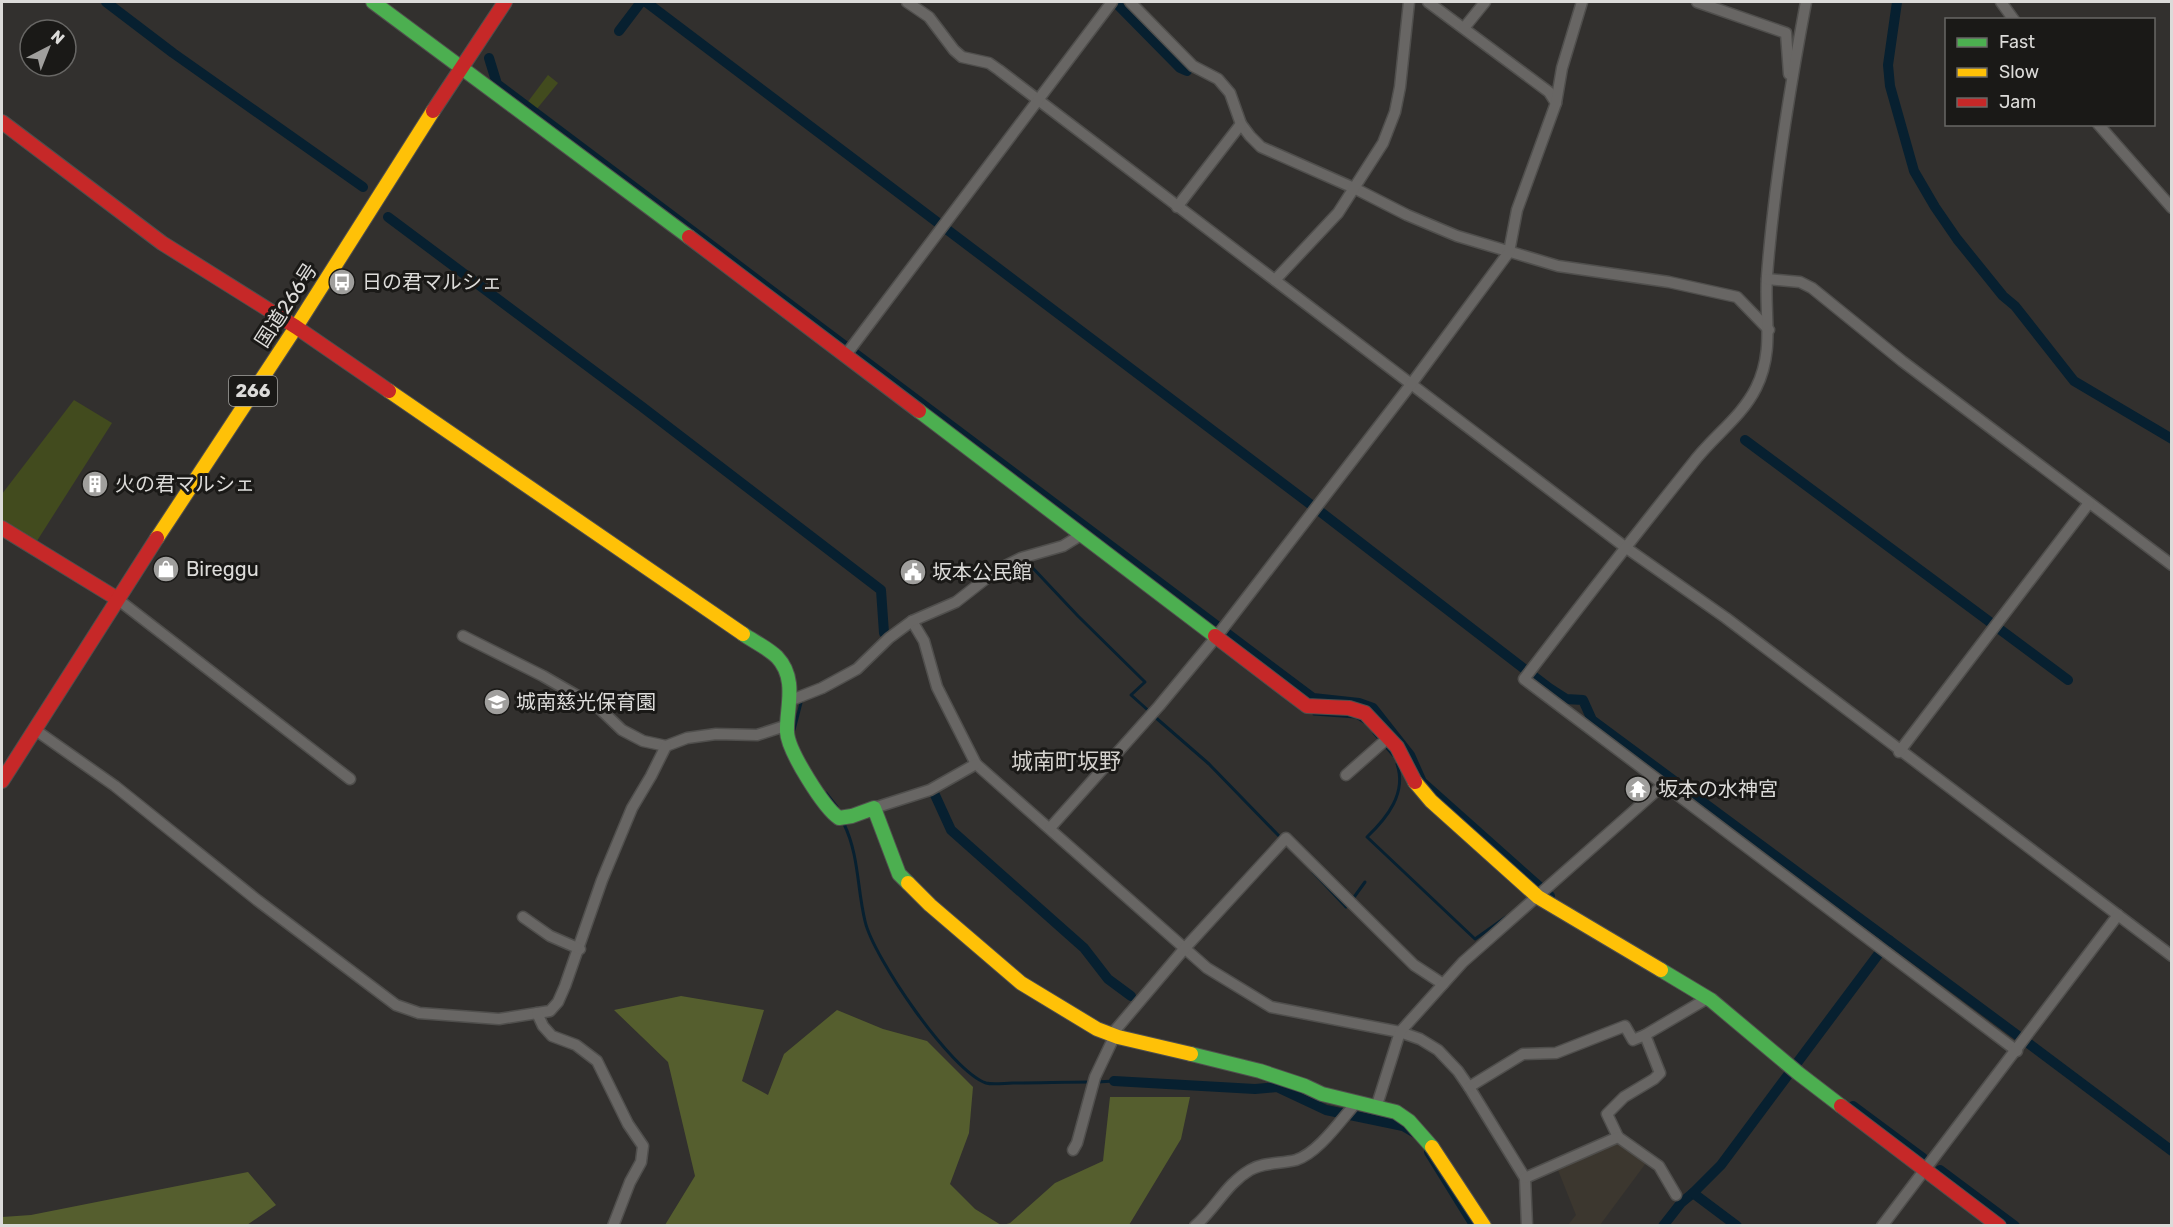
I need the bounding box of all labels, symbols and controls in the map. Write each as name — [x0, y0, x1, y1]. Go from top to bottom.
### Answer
north arrow — [18, 18, 78, 78]
legend — [1945, 18, 2155, 126]
text: N — [47, 26, 68, 48]
text: Fast — [1999, 31, 2035, 53]
text: Slow — [1999, 61, 2039, 83]
text: Jam — [1999, 91, 2036, 113]
street label: 国道266号 — [250, 258, 322, 352]
bus stop icon: 日の君マルシェ — [327, 267, 357, 297]
place label: 日の君マルシェ — [362, 270, 502, 294]
road number: 266 — [229, 376, 277, 406]
building icon: 火の君マルシェ — [80, 469, 110, 499]
place label: 火の君マルシェ — [115, 472, 255, 496]
shop icon: Bireggu — [151, 554, 181, 584]
place label: Bireggu — [186, 557, 259, 581]
public building icon: 坂本公民館 — [898, 557, 928, 587]
place label: 坂本公民館 — [932, 560, 1032, 584]
school or university icon: 城南慈光保育園 — [482, 687, 512, 717]
place label: 城南慈光保育園 — [516, 690, 656, 714]
district label: 城南町坂野 — [1011, 748, 1121, 775]
temple icon: 坂本の水神宮 — [1623, 774, 1653, 804]
place label: 坂本の水神宮 — [1658, 777, 1778, 801]

